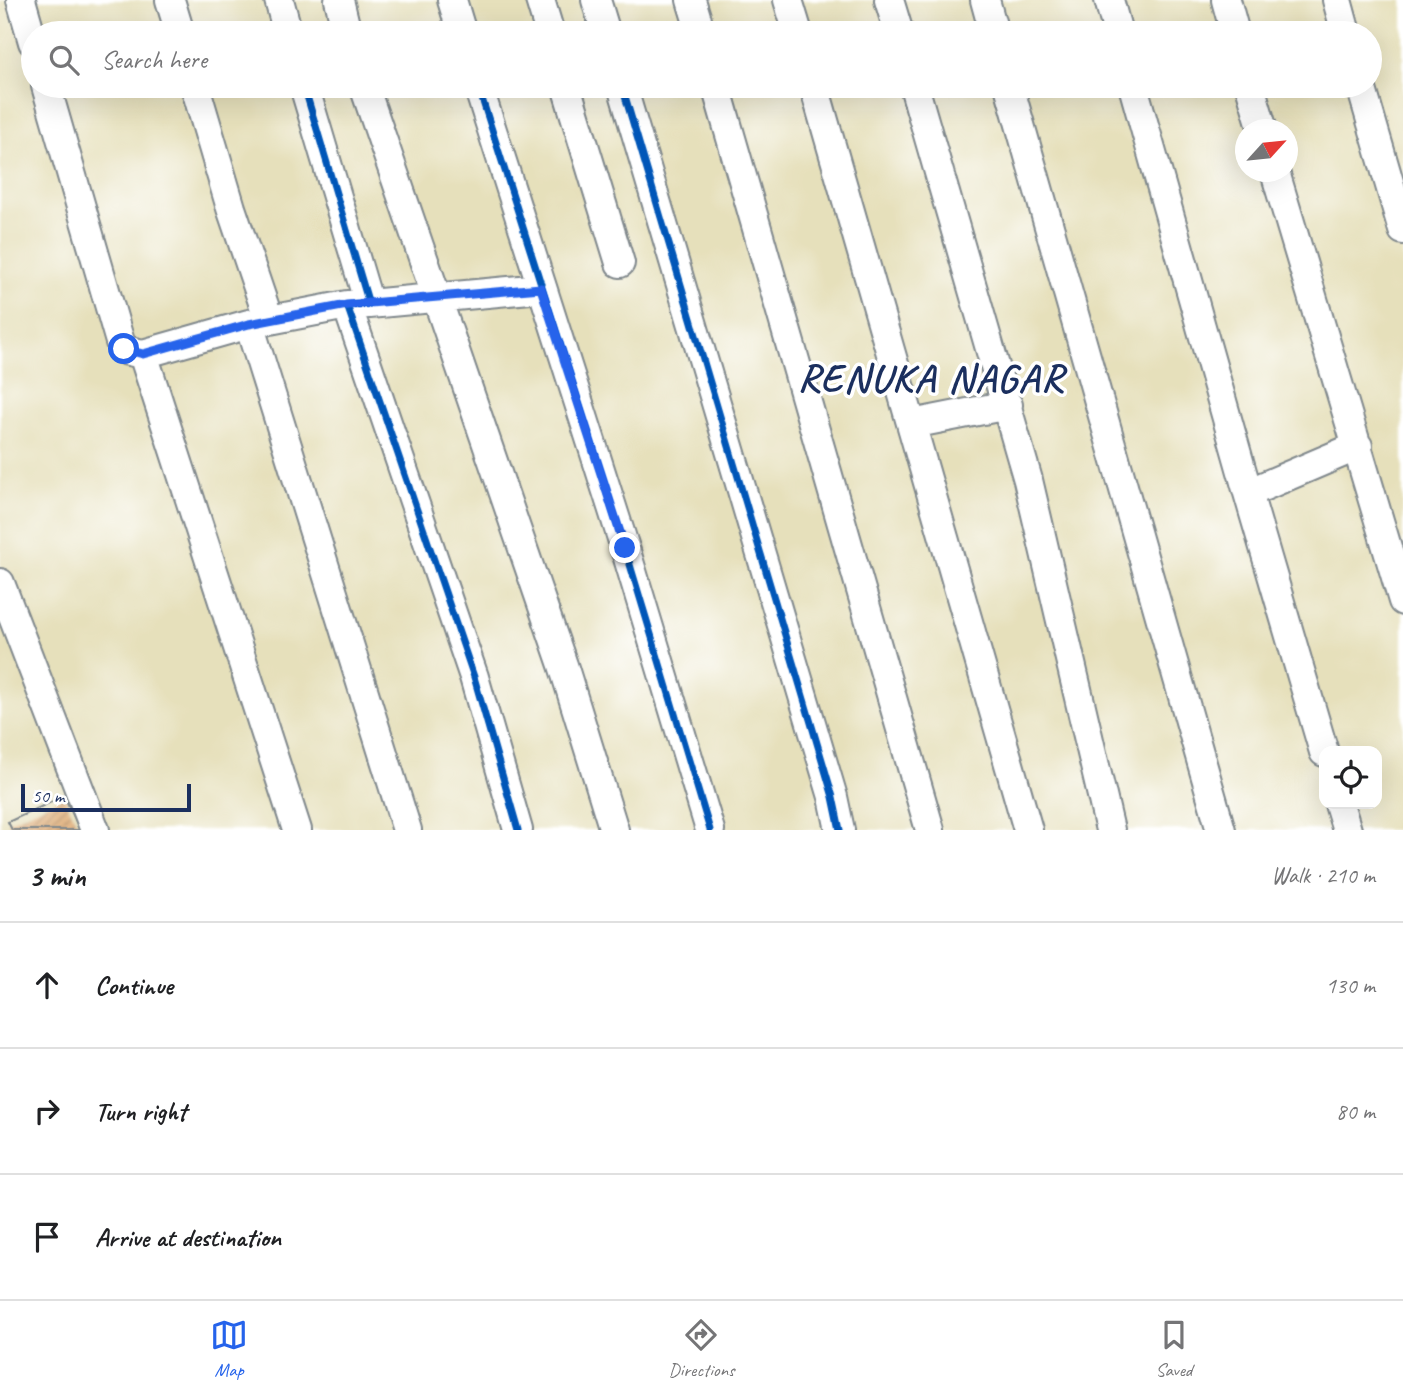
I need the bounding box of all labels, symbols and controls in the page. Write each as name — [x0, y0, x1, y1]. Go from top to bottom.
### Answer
search box — [21, 21, 1382, 98]
icon: search — [45, 41, 83, 79]
text: Search here — [101, 43, 207, 76]
north arrow — [1235, 119, 1298, 182]
route start — [108, 333, 139, 364]
district label: RENUKA NAGAR — [797, 353, 1068, 403]
route end — [609, 532, 640, 563]
map controls — [1319, 746, 1382, 809]
button: locate — [1319, 746, 1382, 809]
scale bar — [21, 781, 191, 813]
text: 50 m — [32, 784, 64, 808]
text: 3 min — [28, 857, 85, 895]
text: Walk · 210 m — [1271, 861, 1375, 890]
icon: ahead — [28, 966, 66, 1004]
text: Continue — [95, 969, 173, 1002]
text: 130 m — [1326, 971, 1375, 1000]
icon: right — [28, 1092, 66, 1130]
text: Turn right — [95, 1095, 186, 1128]
text: 80 m — [1336, 1097, 1375, 1126]
icon: arrive — [28, 1218, 66, 1256]
text: Arrive at destination — [95, 1221, 281, 1254]
tab: Map — [210, 1316, 248, 1382]
tab: Directions — [668, 1316, 735, 1382]
tab: Saved — [1155, 1316, 1193, 1382]

